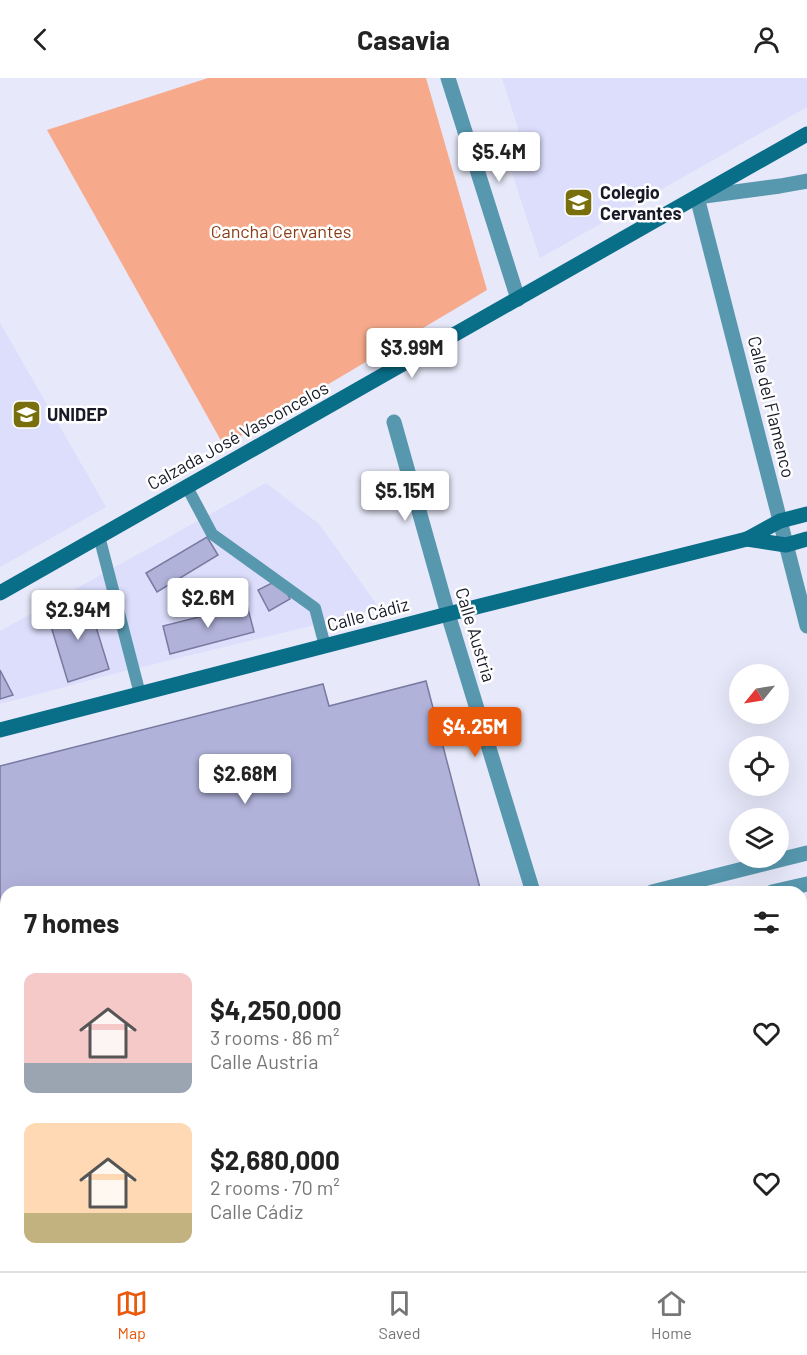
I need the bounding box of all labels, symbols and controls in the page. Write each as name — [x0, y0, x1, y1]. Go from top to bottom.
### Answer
icon: back — [24, 23, 57, 56]
text: Casavia — [357, 23, 450, 55]
icon: person — [750, 23, 783, 56]
pin: $5.4M — [457, 132, 541, 183]
text: $5.4M — [472, 139, 526, 163]
place label: Colegio Cervantes — [600, 181, 682, 224]
school or university icon: Colegio Cervantes — [563, 187, 595, 219]
park label: Cancha Cervantes — [211, 220, 351, 242]
pin: $3.99M — [363, 328, 461, 379]
street label: Calle del Flamenco — [744, 334, 800, 480]
text: $3.99M — [380, 335, 444, 359]
street label: Calzada José Vasconcelos — [143, 376, 332, 494]
school or university icon: UNIDEP — [10, 399, 42, 431]
place label: UNIDEP — [47, 403, 108, 425]
pin: $5.15M — [356, 471, 454, 522]
text: $5.15M — [375, 478, 435, 502]
pin: $2.6M — [166, 578, 250, 629]
text: $2.6M — [181, 585, 235, 609]
street label: Calle Austria — [451, 585, 501, 685]
pin: $2.94M — [29, 590, 127, 641]
street label: Calle Cádiz — [324, 593, 411, 635]
text: $2.94M — [45, 597, 111, 621]
north arrow — [729, 664, 789, 724]
map controls — [729, 664, 789, 868]
pin: $4.25M — [426, 707, 524, 758]
text: $4.25M — [442, 714, 508, 738]
button: locate — [729, 736, 789, 796]
pin: $2.68M — [196, 754, 294, 805]
text: $2.68M — [213, 761, 277, 785]
button: layers — [729, 808, 789, 868]
icon: filters — [750, 906, 783, 939]
text: 7 homes — [24, 907, 119, 938]
text: $4,250,000 — [210, 994, 342, 1025]
icon: home — [72, 997, 144, 1069]
icon: heart — [750, 1017, 783, 1050]
text: 3 rooms · 86 m² — [210, 1025, 339, 1049]
text: Calle Austria — [210, 1049, 318, 1073]
text: $2,680,000 — [210, 1144, 340, 1175]
icon: home — [72, 1147, 144, 1219]
icon: heart — [750, 1167, 783, 1200]
text: 2 rooms · 70 m² — [210, 1175, 340, 1199]
text: Calle Cádiz — [210, 1199, 303, 1223]
tab: Map — [115, 1287, 148, 1342]
tab: Saved — [379, 1287, 421, 1342]
tab: Home — [651, 1287, 692, 1342]

